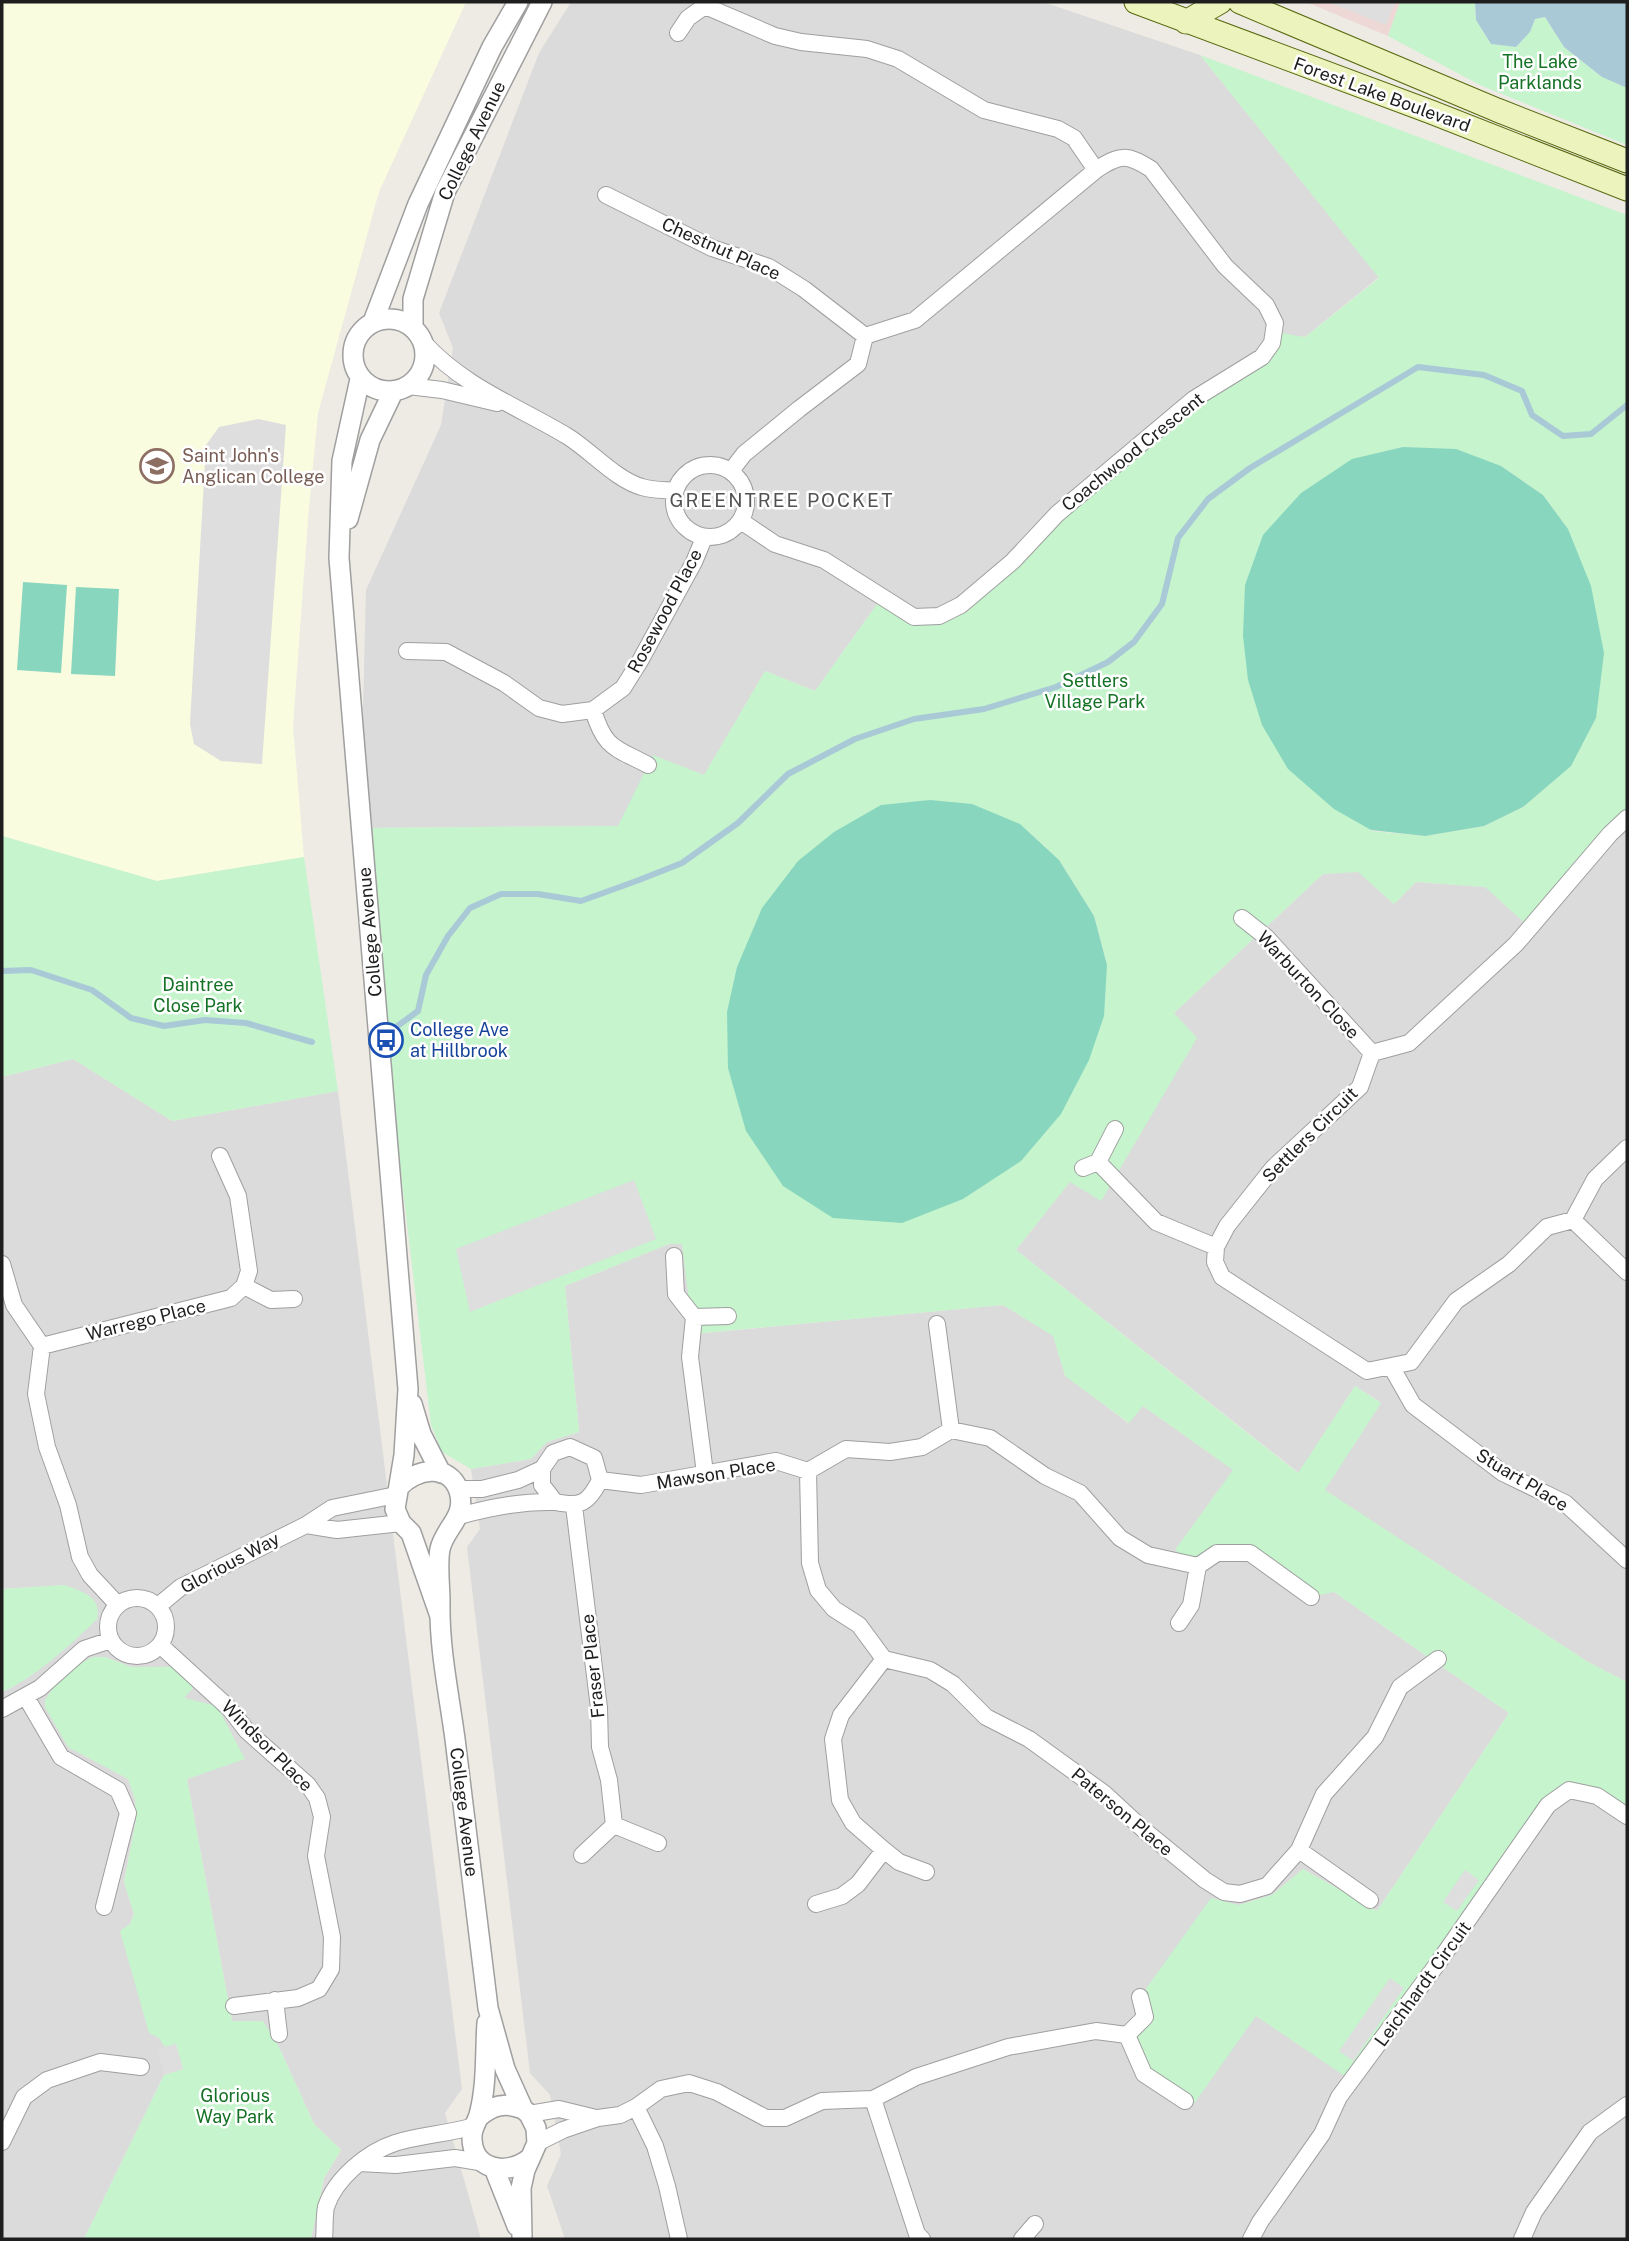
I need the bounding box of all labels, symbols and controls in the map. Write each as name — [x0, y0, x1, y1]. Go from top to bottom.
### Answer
park label: The Lake Parklands — [1498, 51, 1582, 93]
street label: Forest Lake Boulevard — [1291, 53, 1473, 136]
street label: College Avenue — [434, 78, 509, 204]
street label: Chestnut Place — [659, 213, 784, 284]
street label: Coachwood Crescent — [1057, 388, 1208, 515]
place label: Saint John's Anglican College — [182, 445, 325, 487]
school or university icon: Saint John's Anglican College — [138, 447, 176, 485]
district label: GREENTREE POCKET — [670, 489, 894, 511]
street label: Rosewood Place — [623, 545, 706, 676]
park label: Settlers Village Park — [1045, 670, 1145, 712]
street label: College Avenue — [353, 866, 386, 998]
street label: Warburton Close — [1253, 926, 1364, 1043]
park label: Daintree Close Park — [153, 974, 243, 1016]
place label: College Ave at Hillbrook — [410, 1019, 509, 1061]
bus stop icon: College Ave at Hillbrook — [367, 1021, 405, 1059]
street label: Settlers Circuit — [1258, 1083, 1362, 1187]
street label: Warrego Place — [84, 1295, 208, 1345]
street label: Stuart Place — [1472, 1444, 1572, 1515]
street label: Mawson Place — [655, 1454, 777, 1493]
street label: Glorious Way — [177, 1527, 283, 1597]
street label: Fraser Place — [577, 1613, 608, 1719]
street label: Windsor Place — [217, 1696, 317, 1796]
street label: College Avenue — [446, 1746, 483, 1878]
street label: Paterson Place — [1067, 1763, 1177, 1860]
street label: Leichhardt Circuit — [1370, 1917, 1475, 2050]
park label: Glorious Way Park — [196, 2085, 274, 2127]

